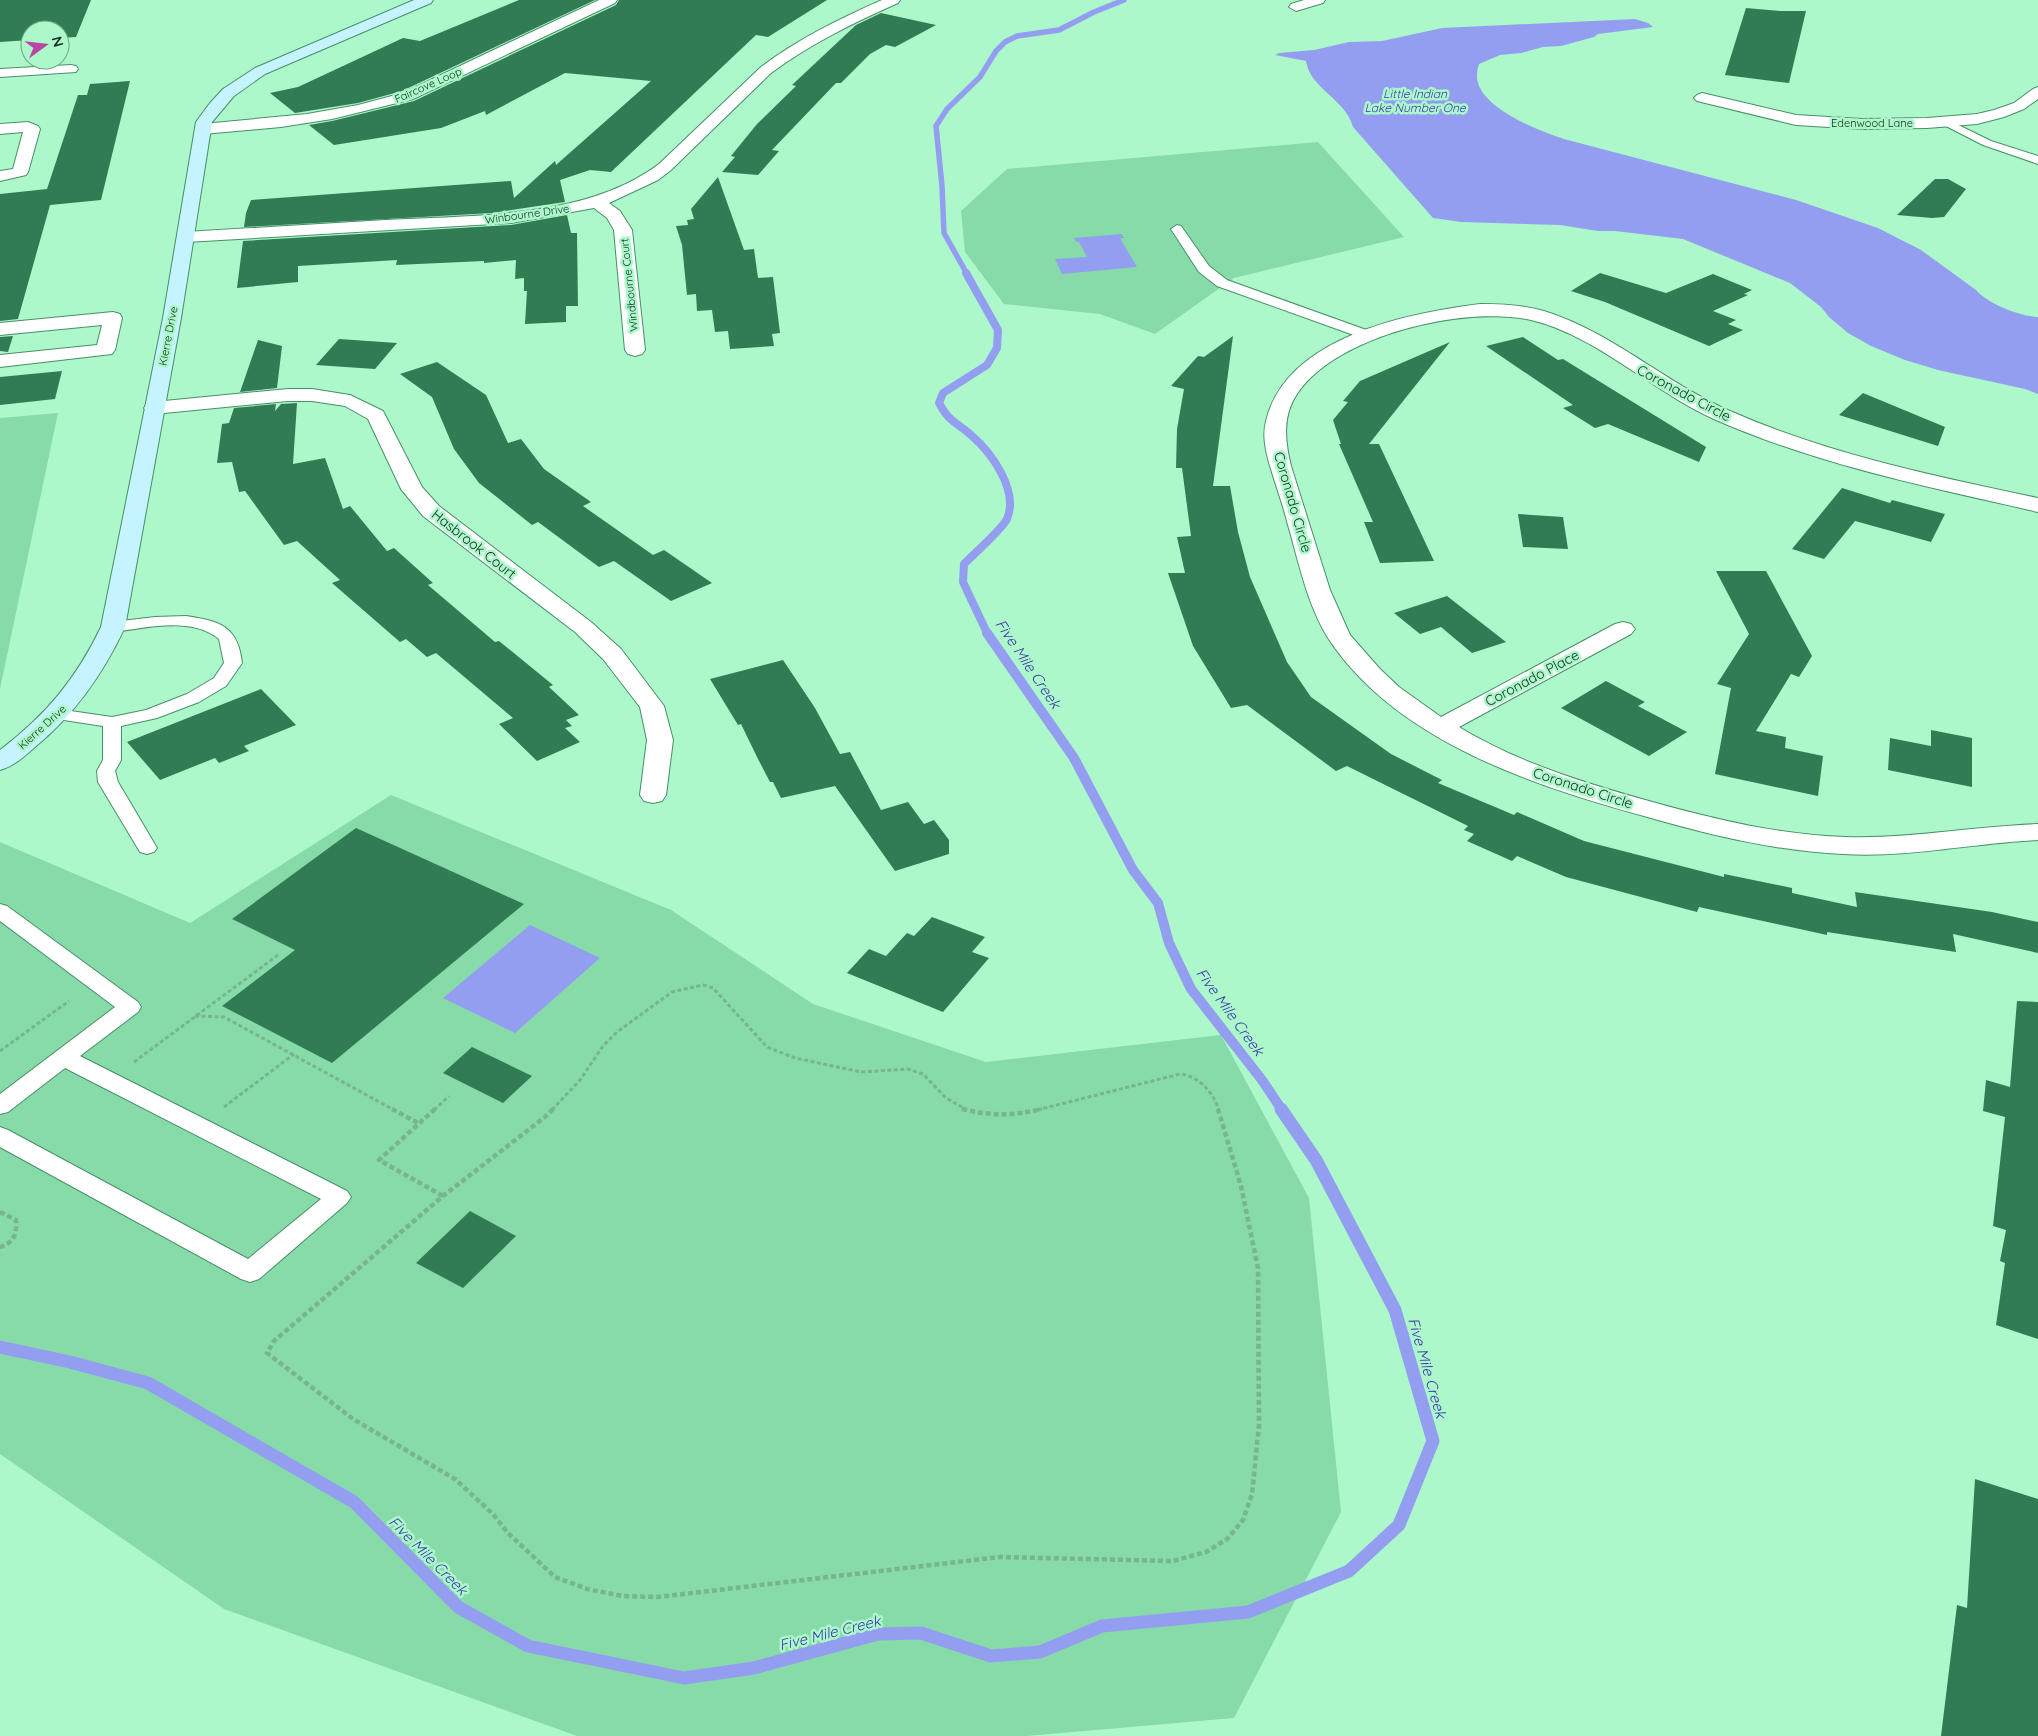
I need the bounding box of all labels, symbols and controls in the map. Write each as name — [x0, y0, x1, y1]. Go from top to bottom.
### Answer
north arrow — [20, 20, 70, 70]
text: N — [48, 34, 68, 49]
street label: Faircove Loop — [392, 64, 464, 106]
water label: Little Indian Lake Number One — [1364, 86, 1467, 115]
street label: Edenwood Lane — [1831, 116, 1913, 130]
street label: Winbourne Drive — [484, 201, 570, 227]
street label: Windbourne Court — [617, 238, 641, 332]
street label: Kierre Drive — [155, 305, 181, 367]
street label: Coronado Circle — [1634, 361, 1734, 425]
street label: Coronado Circle — [1270, 450, 1316, 555]
street label: Hasbrook Court — [428, 505, 520, 583]
water label: Five Mile Creek — [992, 615, 1066, 714]
street label: Coronado Place — [1482, 646, 1582, 710]
street label: Kierre Drive — [15, 702, 69, 752]
street label: Coronado Circle — [1531, 763, 1635, 813]
water label: Five Mile Creek — [1192, 964, 1270, 1061]
water label: Five Mile Creek — [1404, 1315, 1451, 1422]
water label: Five Mile Creek — [385, 1512, 473, 1600]
water label: Five Mile Creek — [777, 1610, 884, 1654]

